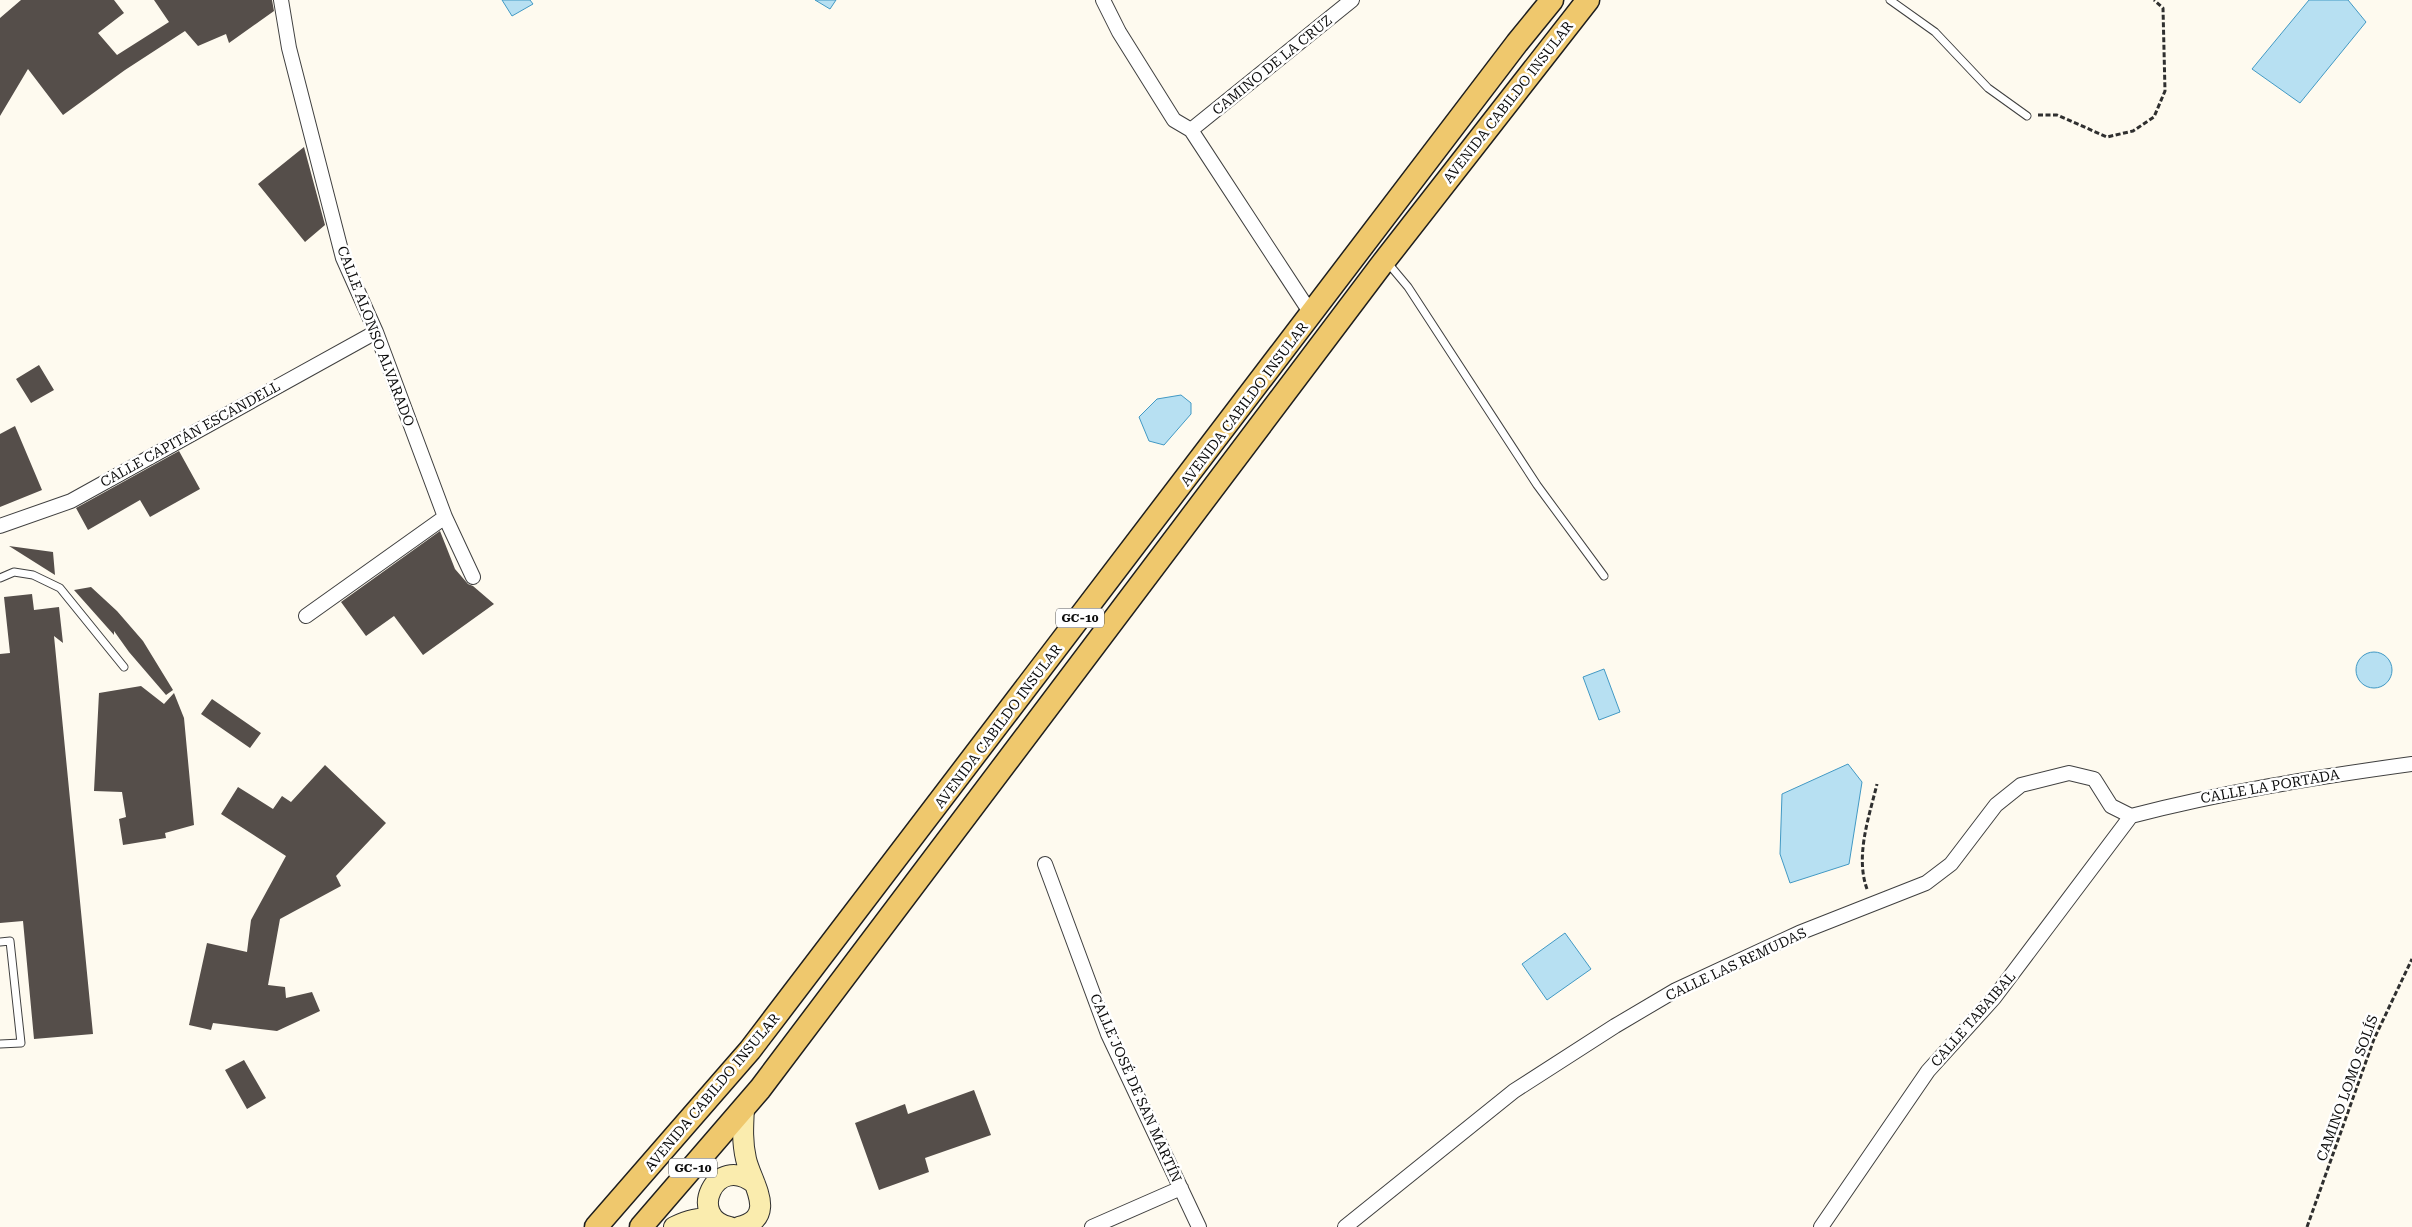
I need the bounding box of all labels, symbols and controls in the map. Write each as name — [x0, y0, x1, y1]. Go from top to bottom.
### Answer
street label: CAMINO DE LA CRUZ — [1209, 12, 1335, 118]
street label: AVENIDA CABILDO INSULAR — [1440, 18, 1576, 186]
street label: CALLE ALONSO ALVARADO — [334, 244, 418, 428]
street label: AVENIDA CABILDO INSULAR — [1177, 319, 1311, 489]
street label: CALLE CAPITÁN ESCANDELL — [97, 378, 283, 490]
road number: GC-10 — [1056, 608, 1104, 628]
street label: AVENIDA CABILDO INSULAR — [931, 641, 1065, 811]
street label: CALLE LA PORTADA — [2199, 766, 2341, 806]
street label: CALLE LAS REMUDAS — [1663, 924, 1809, 1004]
street label: CALLE TABAIBAL — [1927, 968, 2019, 1070]
street label: CALLE JOSÉ DE SAN MARTÍN — [1087, 991, 1185, 1185]
street label: AVENIDA CABILDO INSULAR — [641, 1010, 783, 1174]
street label: CAMINO LOMO SOLÍS — [2313, 1012, 2381, 1163]
road number: GC-10 — [669, 1158, 717, 1178]

